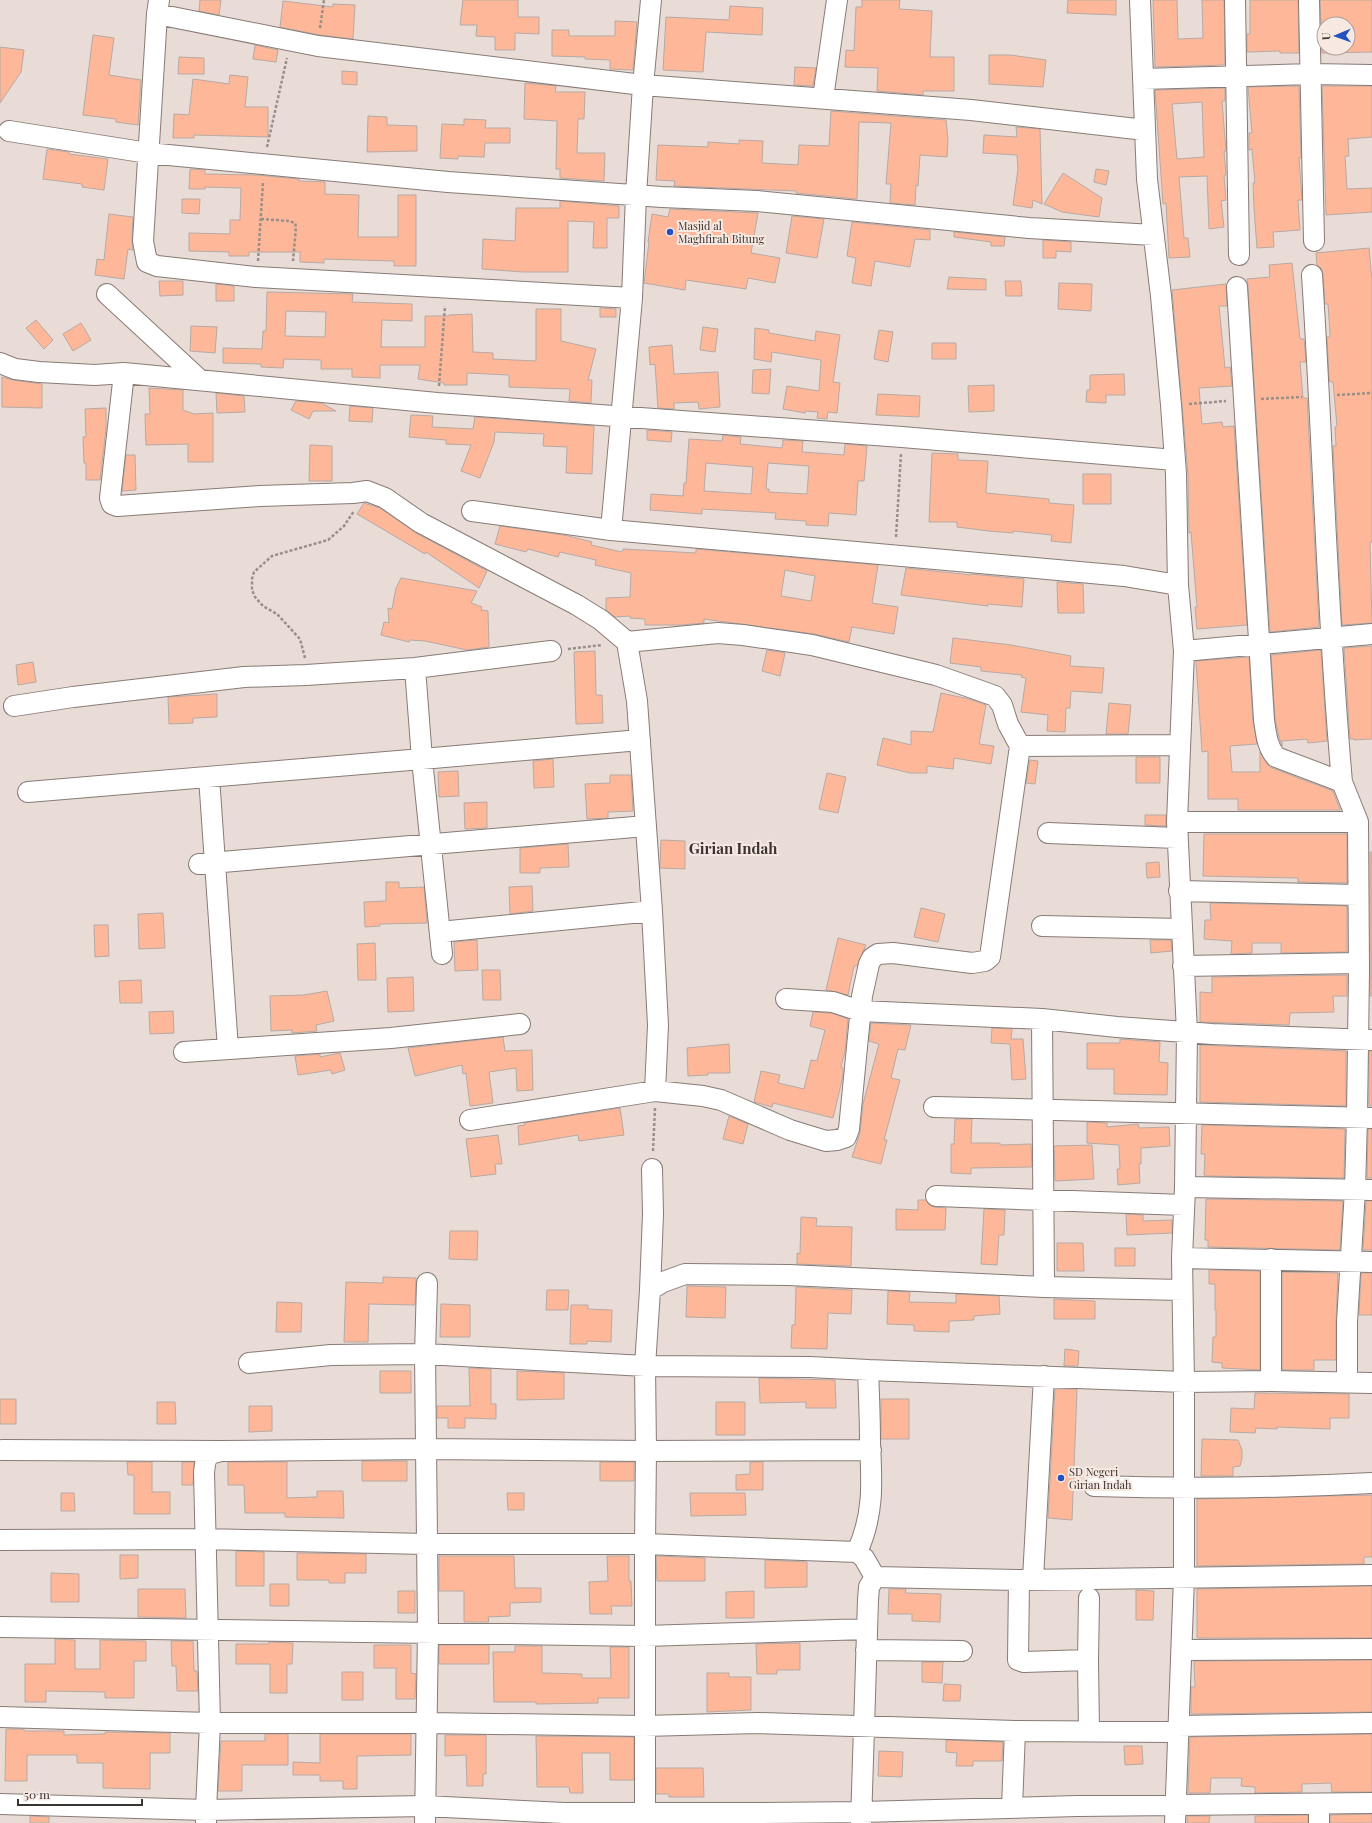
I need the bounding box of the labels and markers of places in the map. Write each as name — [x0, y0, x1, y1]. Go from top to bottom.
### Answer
place label: Masjid al Maghfirah Bitung — [678, 218, 764, 246]
marker: Masjid al Maghfirah Bitung — [665, 227, 675, 237]
place label: SD Negeri Girian Indah — [1069, 1464, 1132, 1492]
marker: SD Negeri Girian Indah — [1056, 1473, 1066, 1483]

